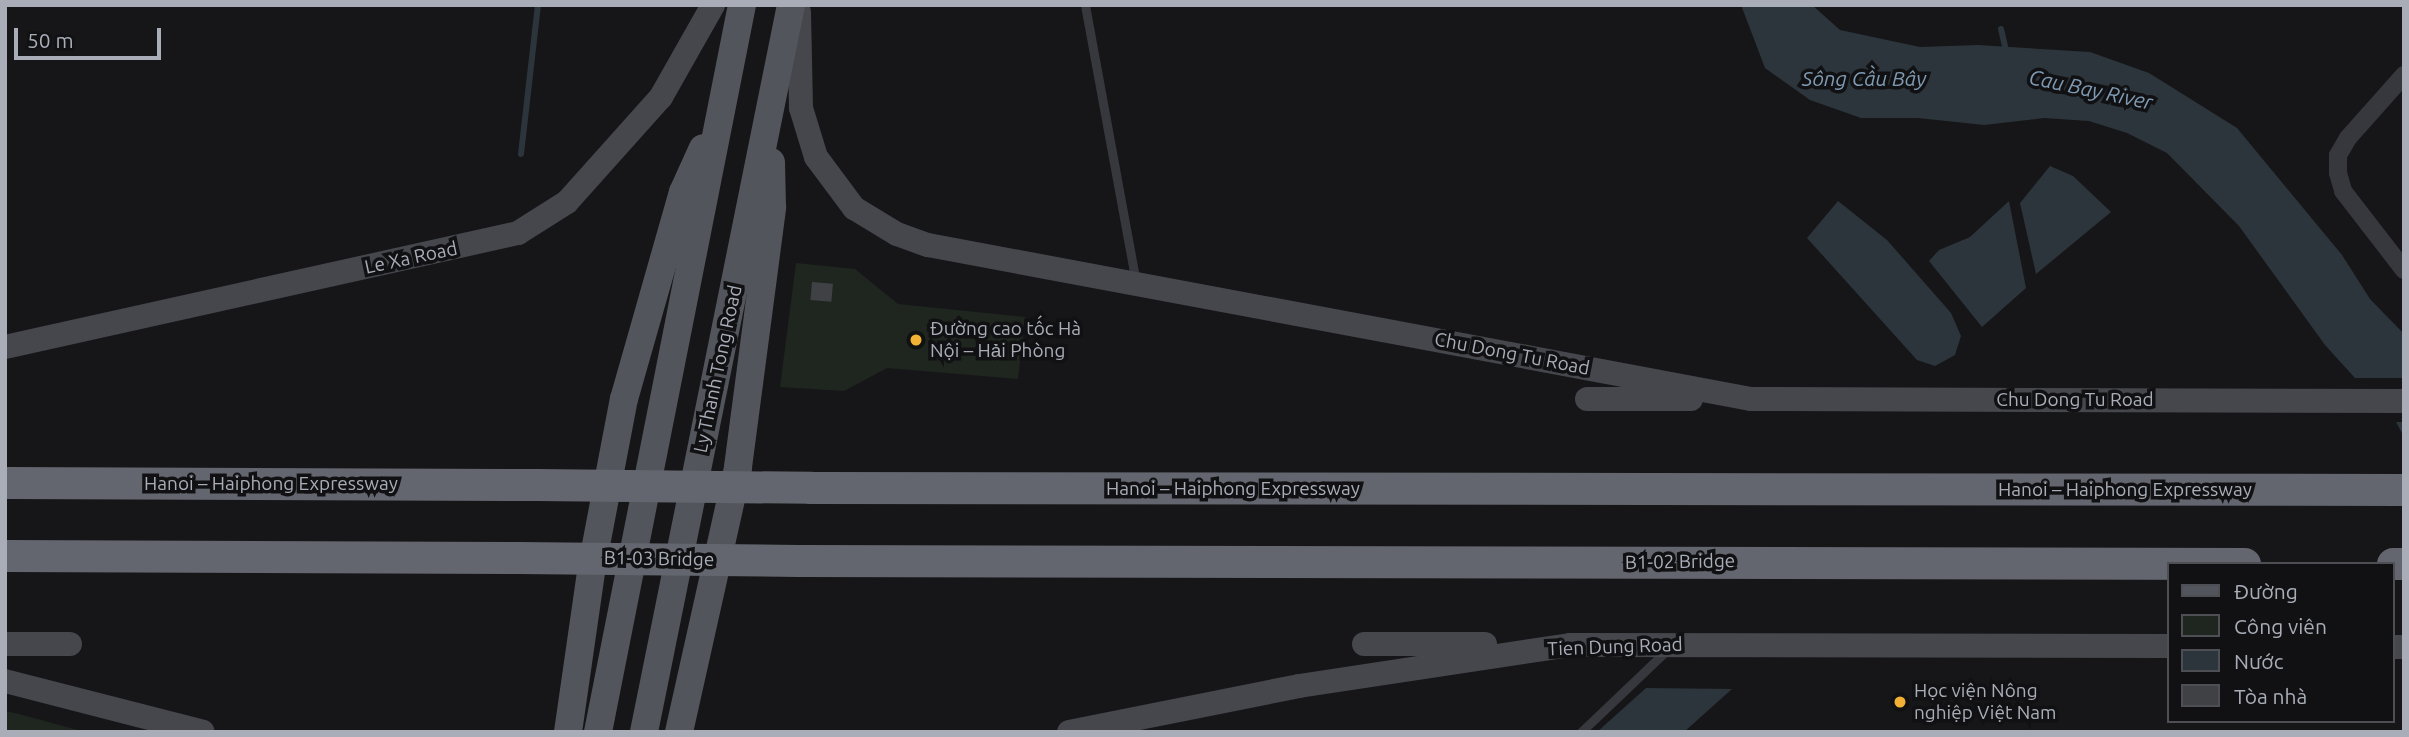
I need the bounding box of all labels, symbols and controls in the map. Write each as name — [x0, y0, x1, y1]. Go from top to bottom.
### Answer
scale bar — [18, 14, 164, 58]
text: 50 m — [27, 28, 74, 52]
water label: Cau Bay River — [2027, 64, 2155, 114]
water label: Sông Cầu Bây — [1802, 65, 1926, 91]
street label: Le Xa Road — [363, 237, 459, 279]
street label: Ly Thanh Tong Road — [689, 283, 747, 455]
place label: Đường cao tốc Hà Nội – Hải Phòng — [930, 318, 1081, 362]
street label: Chu Dong Tu Road — [1433, 328, 1591, 380]
marker: Đường cao tốc Hà Nội – Hải Phòng — [908, 332, 924, 348]
street label: Chu Dong Tu Road — [1996, 389, 2154, 411]
street label: Hanoi – Haiphong Expressway — [144, 473, 398, 495]
street label: Hanoi – Haiphong Expressway — [1106, 478, 1360, 500]
street label: Hanoi – Haiphong Expressway — [1998, 479, 2252, 501]
street label: B1-03 Bridge — [604, 547, 714, 571]
street label: B1-02 Bridge — [1625, 550, 1735, 574]
legend — [2168, 562, 2395, 723]
text: Đường — [2234, 579, 2298, 603]
text: Công viên — [2234, 614, 2327, 638]
street label: Tien Dung Road — [1547, 633, 1683, 661]
text: Nước — [2234, 649, 2284, 673]
place label: Học viện Nông nghiệp Việt Nam — [1914, 680, 2057, 724]
text: Tòa nhà — [2234, 684, 2307, 708]
marker: Học viện Nông nghiệp Việt Nam — [1892, 694, 1908, 710]

